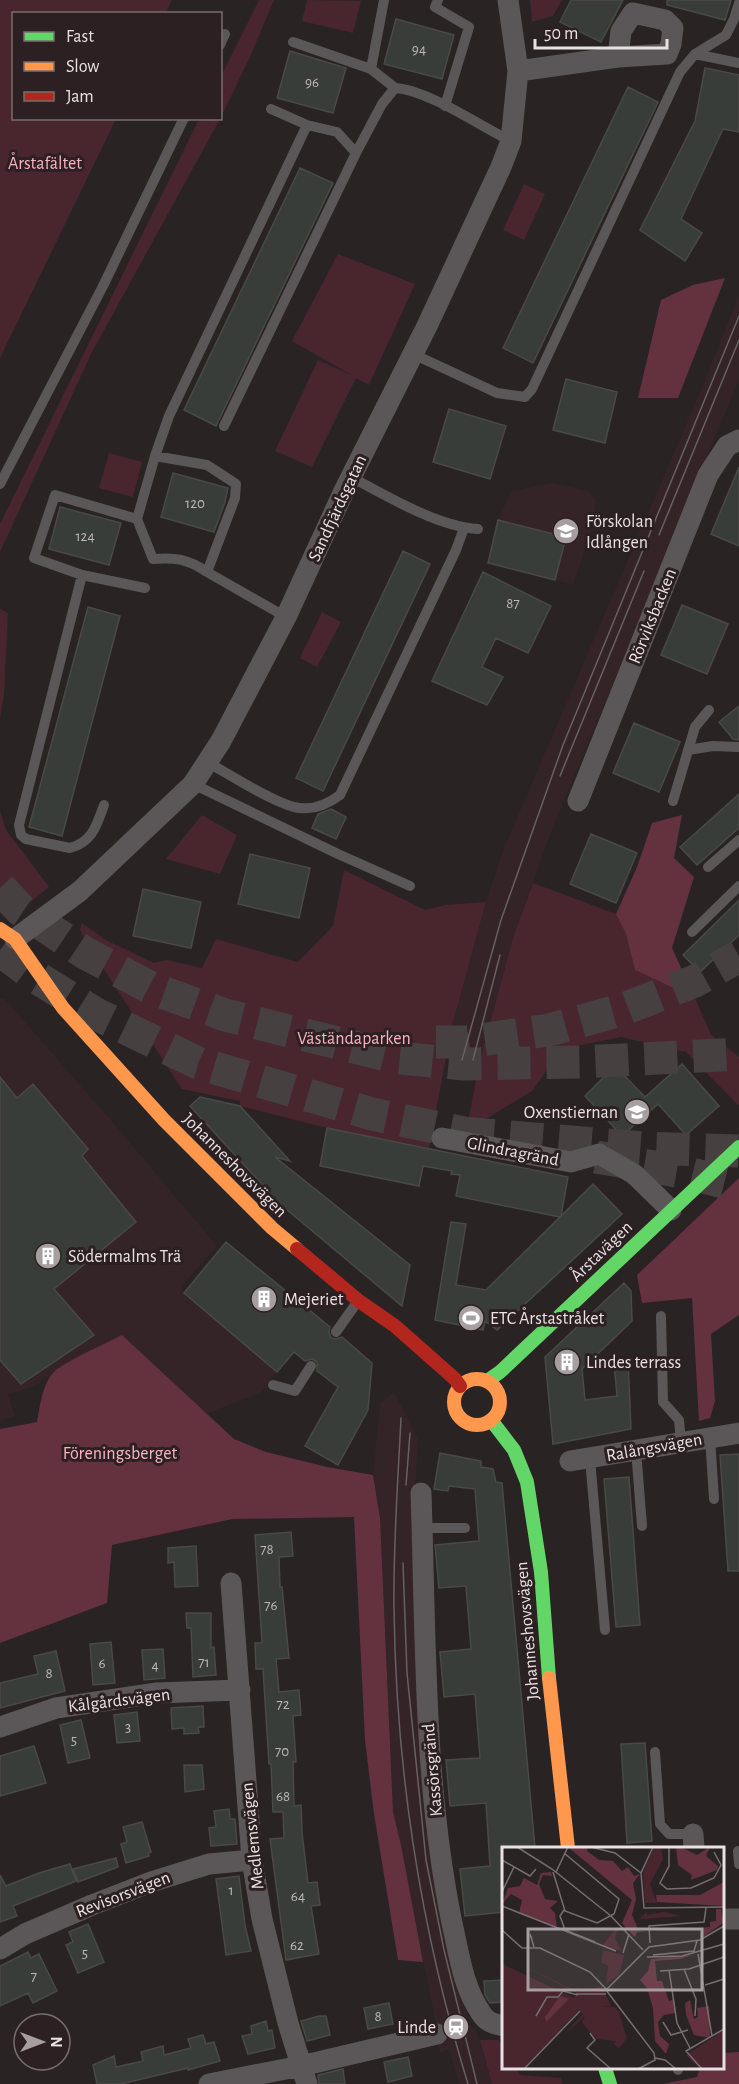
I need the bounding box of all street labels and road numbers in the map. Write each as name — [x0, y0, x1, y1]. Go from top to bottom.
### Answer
street label: Sandfjärdsgatan — [305, 453, 370, 564]
street label: Rörviksbacken — [626, 566, 680, 667]
street label: Johanneshovsvägen — [179, 1110, 290, 1221]
street label: Glindragränd — [465, 1134, 560, 1170]
street label: Årstavägen — [565, 1216, 636, 1285]
street label: Ralångsvägen — [605, 1431, 704, 1465]
street label: Johanneshovsvägen — [513, 1561, 543, 1701]
street label: Kålgårdsvägen — [67, 1686, 171, 1716]
street label: Kassörsgränd — [420, 1723, 446, 1817]
street label: Medlemsvägen — [238, 1782, 268, 1890]
street label: Revisorsvägen — [74, 1869, 173, 1921]

